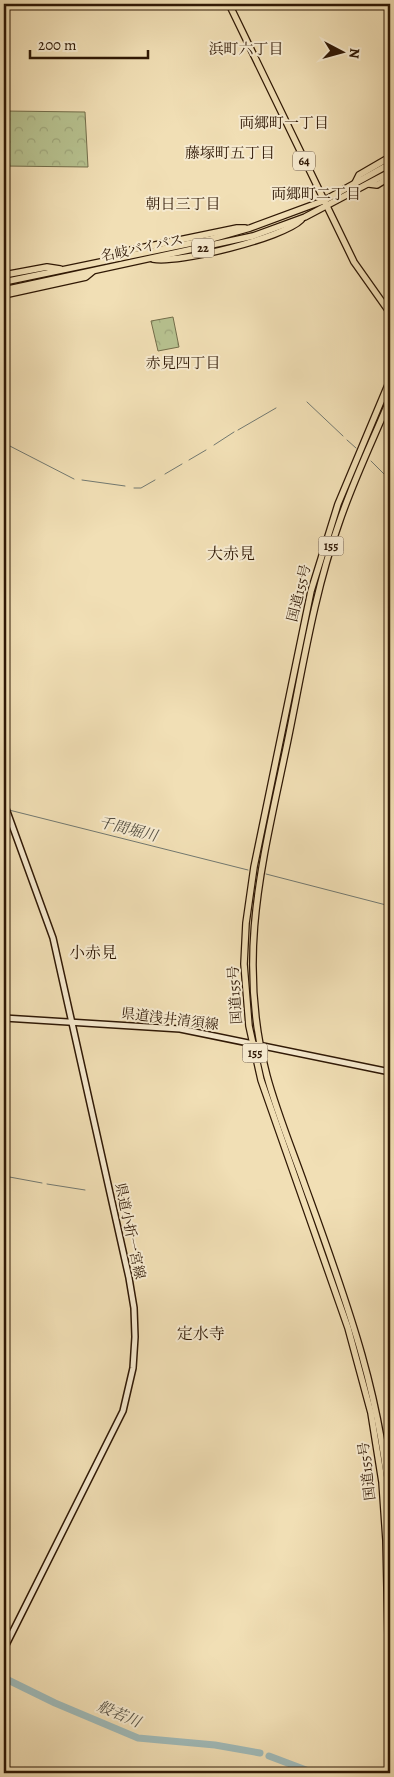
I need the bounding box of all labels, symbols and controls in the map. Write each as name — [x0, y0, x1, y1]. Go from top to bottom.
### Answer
scale bar — [30, 28, 148, 60]
north arrow — [316, 28, 366, 78]
text: 200 m — [38, 35, 77, 55]
district label: 浜町六丁目 — [208, 39, 284, 59]
text: N — [344, 47, 364, 59]
district label: 両郷町一丁目 — [239, 113, 329, 133]
district label: 藤塚町五丁目 — [185, 143, 275, 163]
road number: 64 — [293, 152, 315, 170]
district label: 両郷町二丁目 — [271, 184, 361, 204]
district label: 朝日三丁目 — [145, 194, 221, 214]
street label: 名岐バイパス — [99, 230, 185, 266]
road number: 22 — [192, 238, 214, 258]
district label: 赤見四丁目 — [145, 353, 221, 373]
road number: 155 — [318, 536, 344, 556]
district label: 大赤見 — [207, 543, 255, 565]
street label: 国道155号 — [283, 562, 315, 624]
water label: 千間堀川 — [96, 812, 161, 846]
district label: 小赤見 — [69, 942, 117, 964]
street label: 国道155号 — [223, 965, 247, 1025]
street label: 県道浅井清須線 — [120, 1004, 220, 1034]
road number: 155 — [242, 1044, 268, 1062]
street label: 県道小折一宮線 — [111, 1181, 149, 1281]
district label: 定水寺 — [177, 1323, 225, 1345]
street label: 国道155号 — [354, 1441, 380, 1501]
water label: 般若川 — [94, 1696, 145, 1733]

